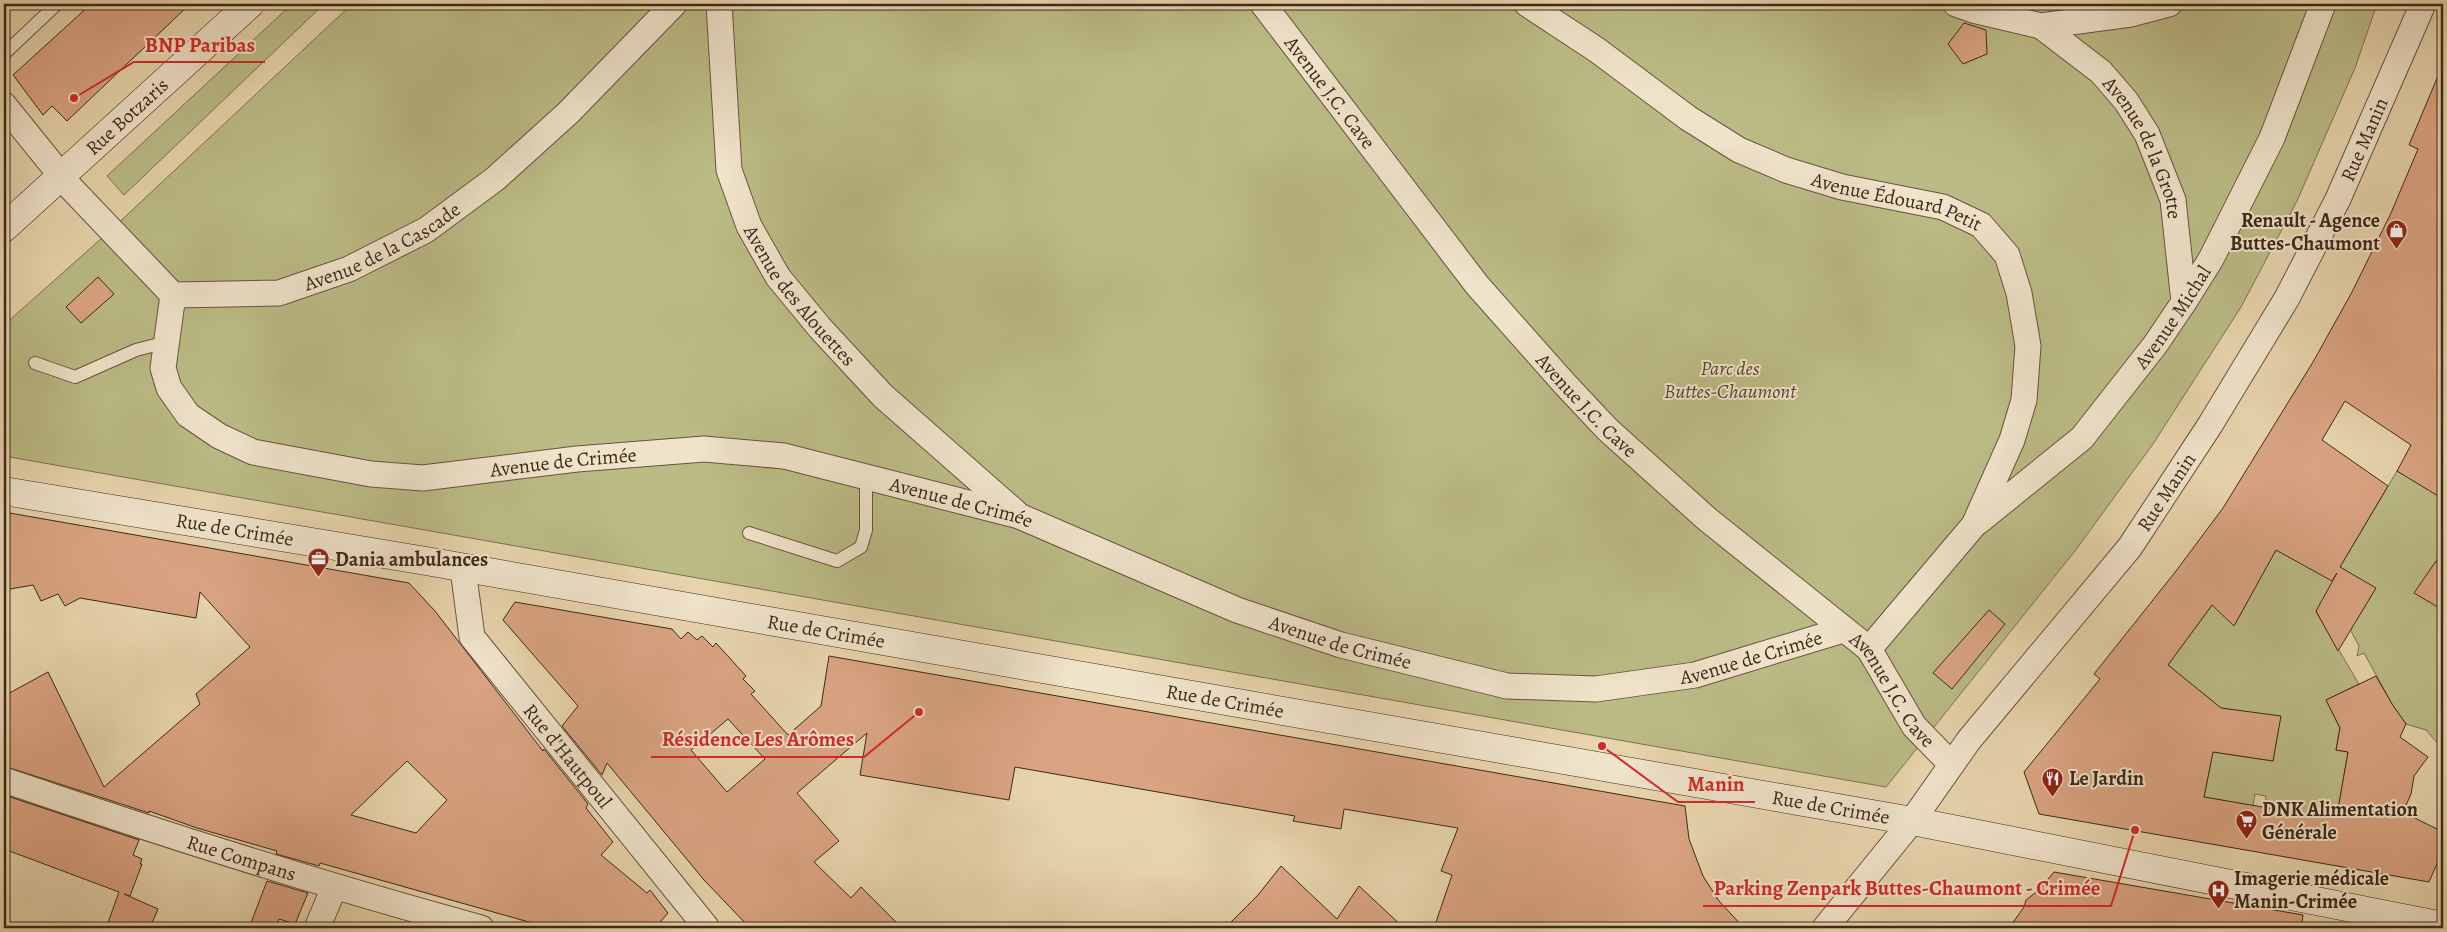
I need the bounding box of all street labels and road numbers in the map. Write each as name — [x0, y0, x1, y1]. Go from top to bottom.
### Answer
street label: Avenue J.C. Cave — [1278, 30, 1382, 155]
street label: Avenue de la Grotte — [2096, 70, 2188, 220]
street label: Rue Botzaris — [80, 72, 174, 161]
street label: Rue Manin — [2334, 93, 2395, 186]
street label: Avenue Édouard Petit — [1807, 165, 1987, 238]
street label: Avenue de la Cascade — [300, 196, 466, 298]
street label: Avenue des Alouettes — [737, 219, 862, 372]
street label: Avenue Michal — [2128, 260, 2218, 375]
street label: Avenue J.C. Cave — [1529, 347, 1643, 464]
street label: Avenue de Crimée — [487, 441, 638, 484]
street label: Rue Manin — [2131, 448, 2202, 537]
street label: Avenue de Crimée — [886, 470, 1037, 535]
street label: Rue de Crimée — [174, 507, 296, 553]
street label: Rue de Crimée — [765, 608, 887, 655]
street label: Avenue de Crimée — [1265, 608, 1414, 676]
street label: Avenue de Crimée — [1677, 624, 1826, 691]
street label: Avenue J.C. Cave — [1843, 625, 1941, 754]
street label: Rue de Crimée — [1164, 678, 1286, 725]
street label: Rue d'Hautpoul — [517, 698, 618, 814]
street label: Rue de Crimée — [1770, 784, 1892, 831]
street label: Rue Compans — [183, 828, 299, 888]

